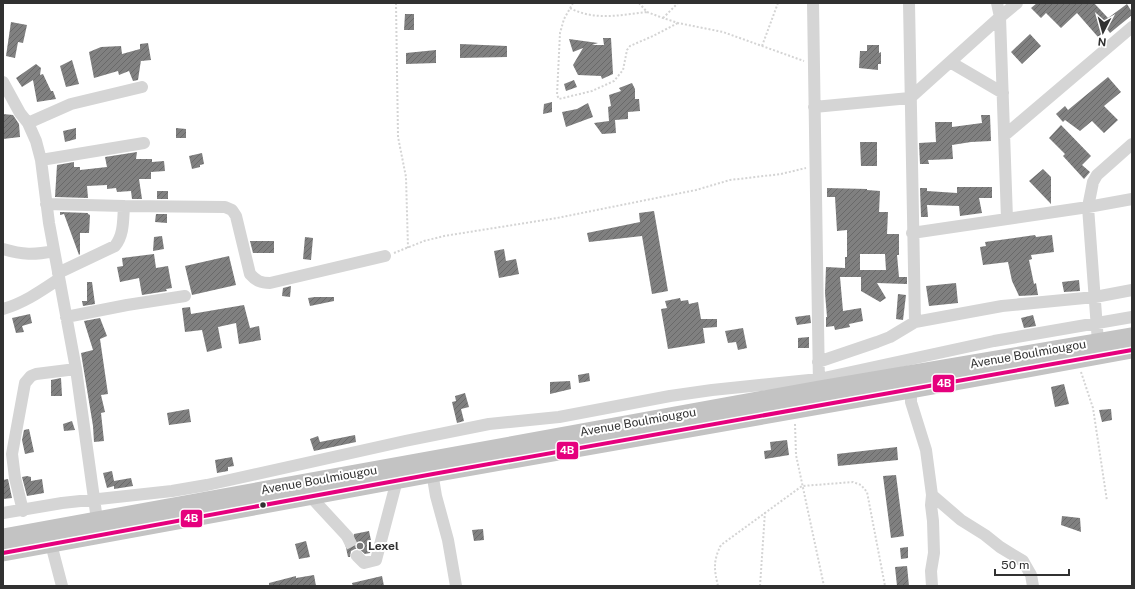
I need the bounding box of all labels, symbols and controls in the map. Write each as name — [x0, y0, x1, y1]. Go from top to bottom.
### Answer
north arrow — [1083, 12, 1123, 52]
text: N — [1097, 36, 1107, 48]
street label: Avenue Boulmiougou — [969, 337, 1087, 371]
line badge: 4B — [932, 374, 955, 393]
text: 4B — [937, 377, 952, 389]
street label: Avenue Boulmiougou — [579, 405, 697, 439]
line badge: 4B — [556, 441, 579, 460]
text: 4B — [560, 444, 575, 456]
street label: Avenue Boulmiougou — [260, 463, 378, 497]
unlabelled marker — [258, 500, 268, 510]
line badge: 4B — [180, 509, 203, 528]
text: 4B — [184, 512, 199, 524]
place label: Lexel — [368, 539, 399, 553]
marker: Lexel — [355, 541, 365, 551]
scale bar — [995, 551, 1069, 577]
text: 50 m — [1001, 558, 1029, 572]

